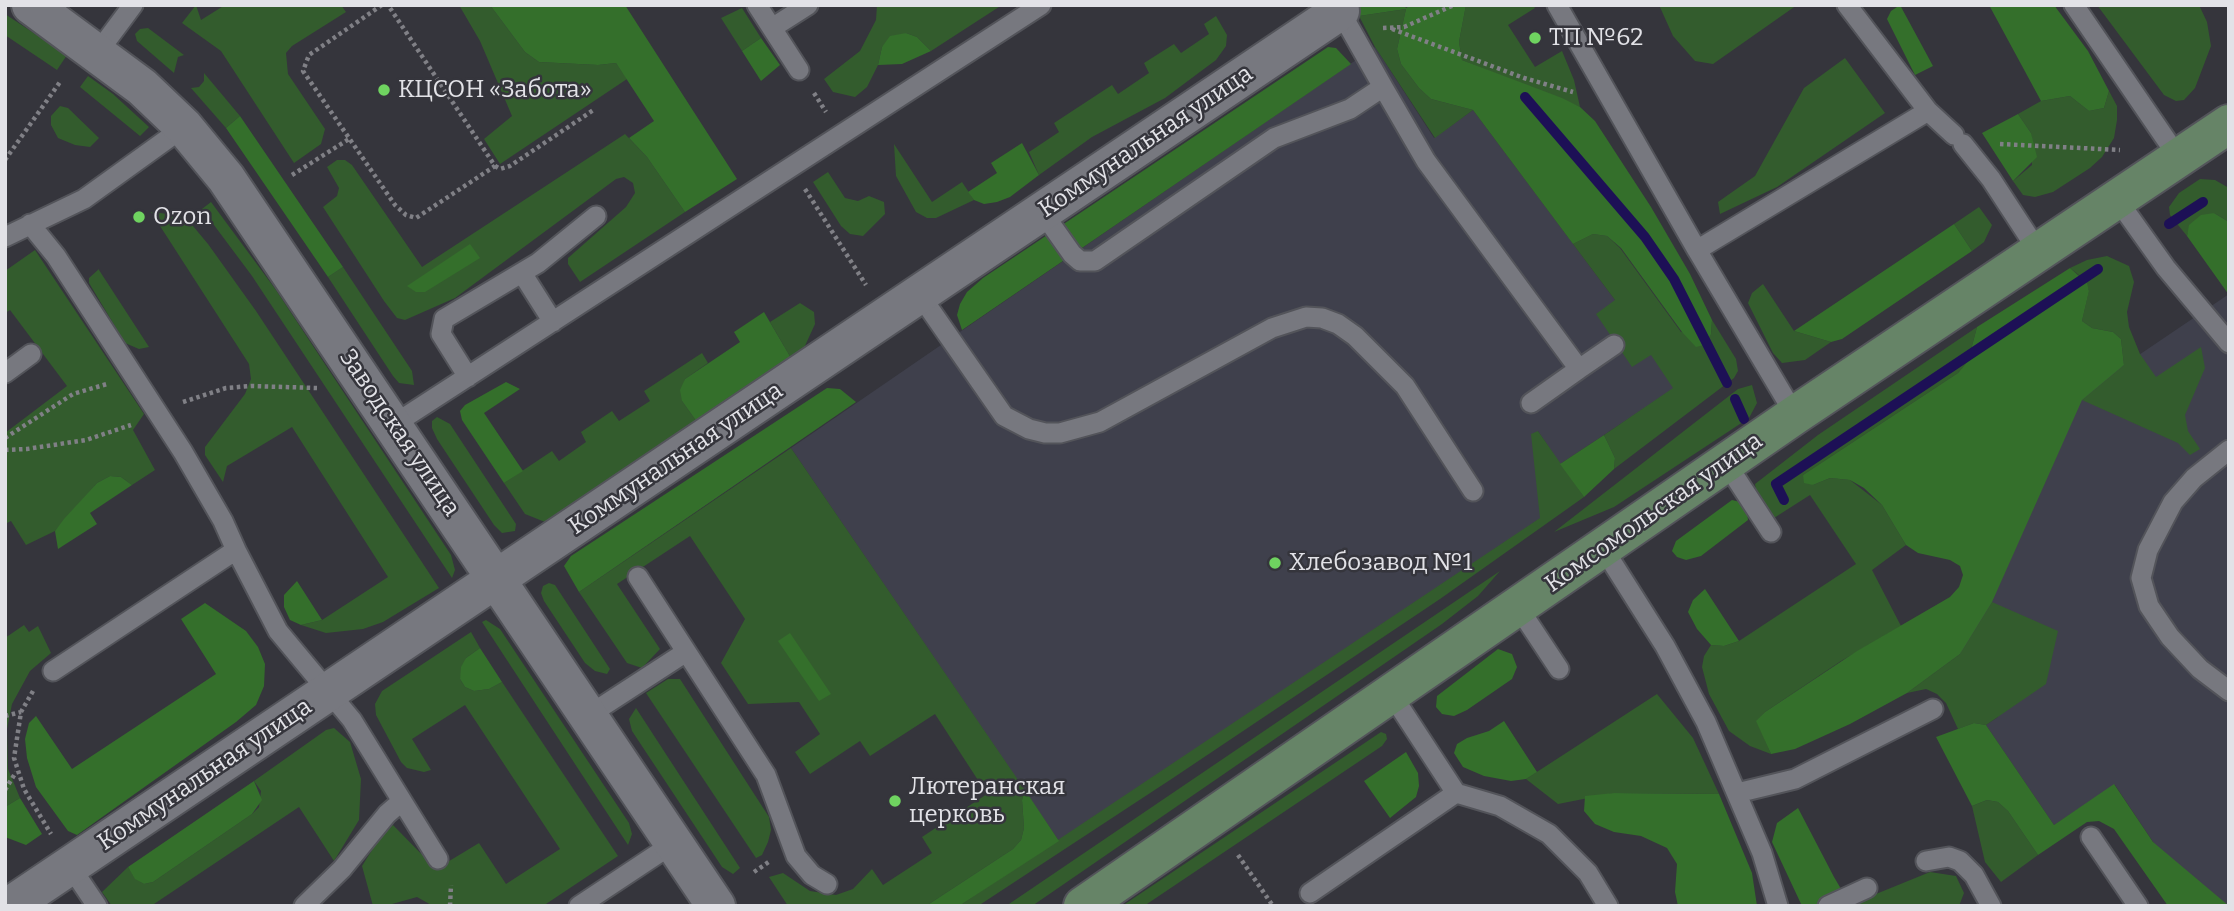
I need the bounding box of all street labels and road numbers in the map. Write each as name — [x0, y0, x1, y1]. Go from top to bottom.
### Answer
street label: Коммунальная улица — [1034, 60, 1258, 224]
street label: Заводская улица — [333, 344, 465, 522]
street label: Коммунальная улица — [564, 377, 788, 541]
street label: Комсомольская улица — [1540, 427, 1768, 599]
street label: Коммунальная улица — [93, 693, 317, 857]

